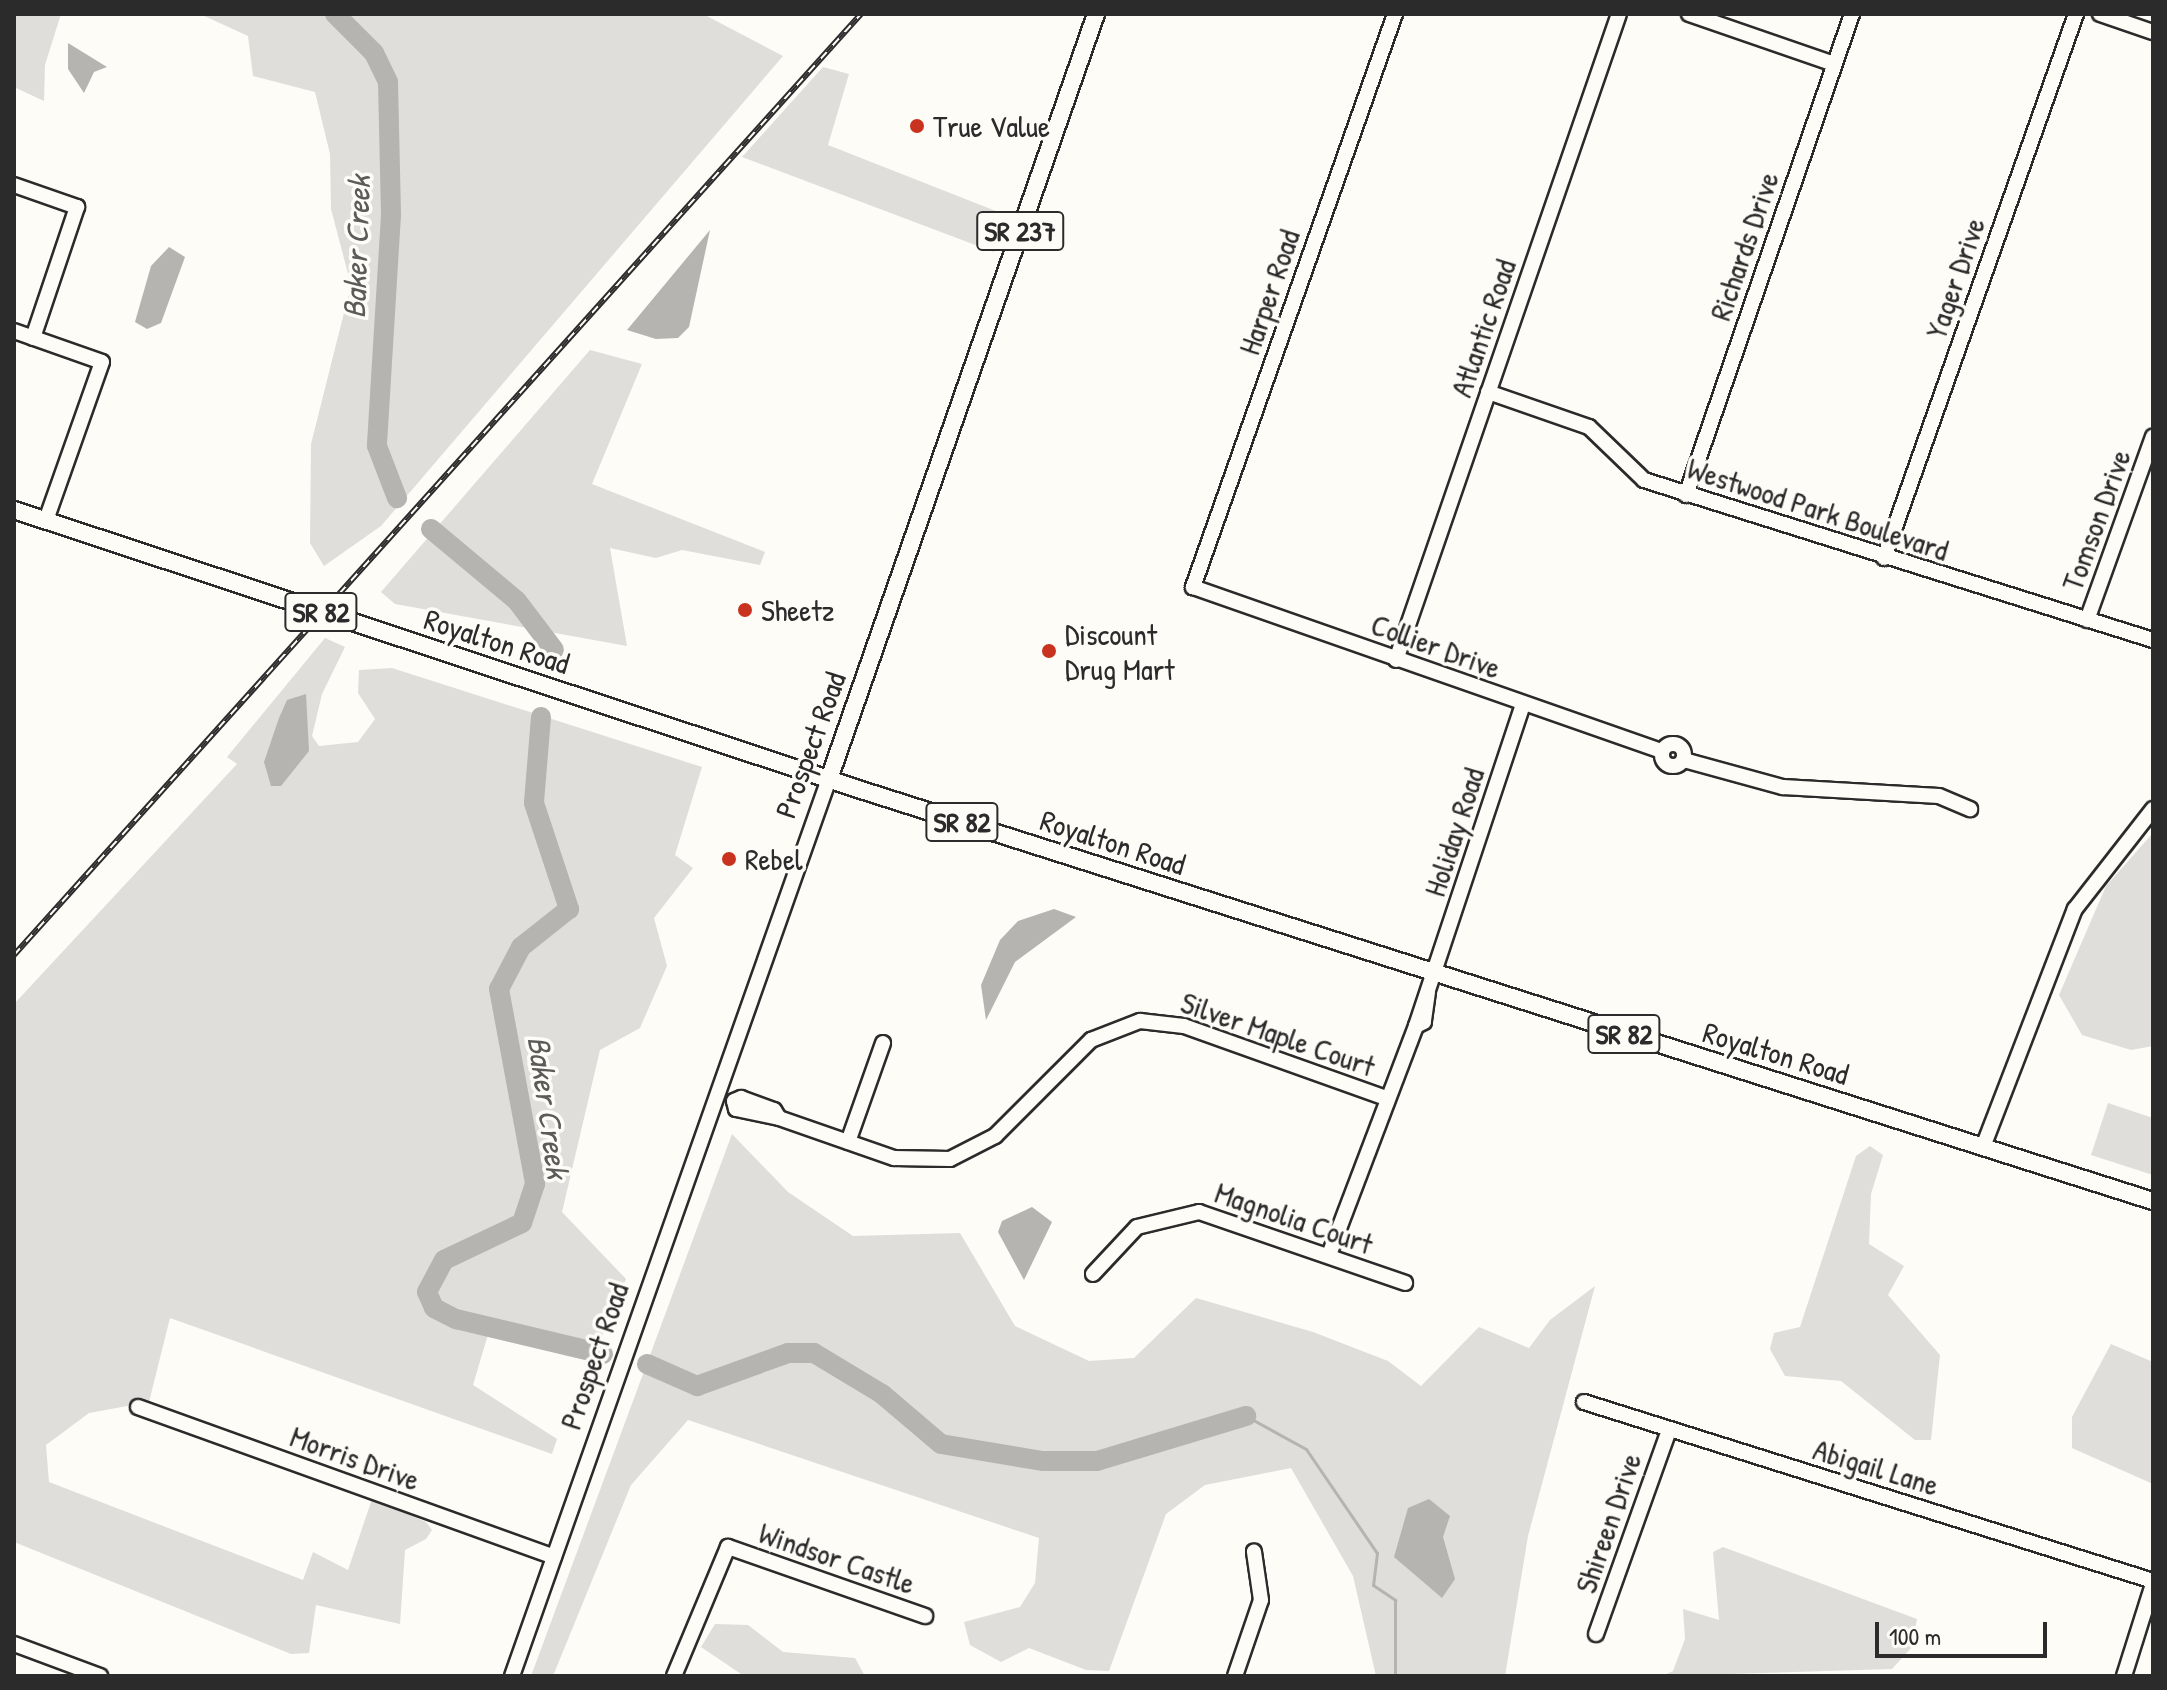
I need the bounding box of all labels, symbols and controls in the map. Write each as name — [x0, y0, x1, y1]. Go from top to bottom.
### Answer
place label: True Value — [933, 108, 1050, 144]
marker: True Value — [908, 117, 926, 135]
street label: Richards Drive — [1702, 167, 1786, 325]
water label: Baker Creek — [335, 175, 379, 319]
road number: SR 237 — [976, 207, 1064, 255]
street label: Yager Drive — [1918, 213, 1992, 343]
street label: Harper Road — [1231, 225, 1307, 359]
street label: Atlantic Road — [1443, 255, 1523, 401]
street label: Tomson Drive — [2054, 445, 2138, 595]
street label: Westwood Park Boulevard — [1683, 450, 1953, 568]
road number: SR 82 — [283, 588, 359, 636]
place label: Sheetz — [761, 592, 834, 628]
street label: Royalton Road — [420, 601, 574, 681]
marker: Sheetz — [736, 601, 754, 619]
street label: Collier Drive — [1366, 606, 1506, 686]
place label: Discount Drug Mart — [1065, 616, 1175, 686]
marker: Discount Drug Mart — [1040, 642, 1058, 660]
street label: Prospect Road — [767, 667, 853, 823]
street label: Holiday Road — [1416, 763, 1492, 901]
road number: SR 82 — [924, 798, 1000, 846]
street label: Royalton Road — [1036, 802, 1190, 882]
place label: Rebel — [745, 841, 803, 877]
marker: Rebel — [720, 850, 738, 868]
street label: Silver Maple Court — [1176, 984, 1380, 1084]
road number: SR 82 — [1586, 1010, 1662, 1058]
street label: Royalton Road — [1699, 1014, 1853, 1092]
water label: Baker Creek — [519, 1033, 577, 1181]
street label: Magnolia Court — [1210, 1174, 1378, 1262]
street label: Prospect Road — [552, 1278, 636, 1434]
street label: Morris Drive — [286, 1418, 424, 1498]
street label: Abigail Lane — [1809, 1431, 1943, 1503]
street label: Shireen Drive — [1567, 1448, 1649, 1598]
street label: Windsor Castle — [754, 1515, 920, 1601]
scale bar — [1879, 1606, 2051, 1656]
text: 100 m — [1889, 1620, 1941, 1652]

